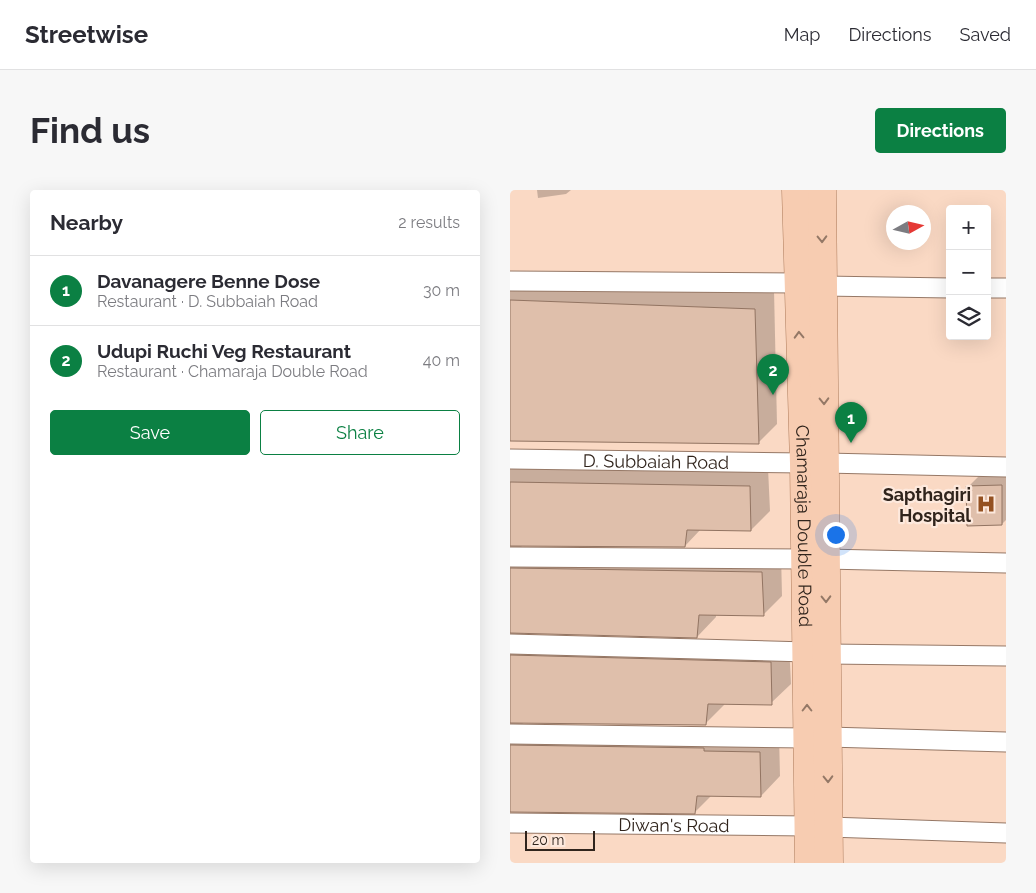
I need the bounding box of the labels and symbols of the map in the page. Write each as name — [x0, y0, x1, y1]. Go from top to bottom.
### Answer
north arrow — [886, 205, 931, 250]
one-way arrow — [817, 235, 827, 243]
one-way arrow — [794, 331, 805, 339]
pin: 2 — [757, 354, 789, 395]
one-way arrow — [819, 398, 829, 405]
pin: 1 — [835, 402, 867, 443]
street label: Chamaraja Double Road — [792, 424, 817, 627]
street label: D. Subbaiah Road — [583, 449, 729, 472]
place label: Sapthagiri Hospital — [883, 484, 971, 526]
hospital icon: Sapthagiri Hospital — [975, 493, 997, 515]
your location — [823, 522, 849, 548]
one-way arrow — [821, 595, 831, 603]
one-way arrow — [802, 703, 812, 711]
one-way arrow — [823, 775, 833, 783]
street label: Diwan's Road — [618, 814, 730, 836]
scale bar — [525, 828, 595, 851]

